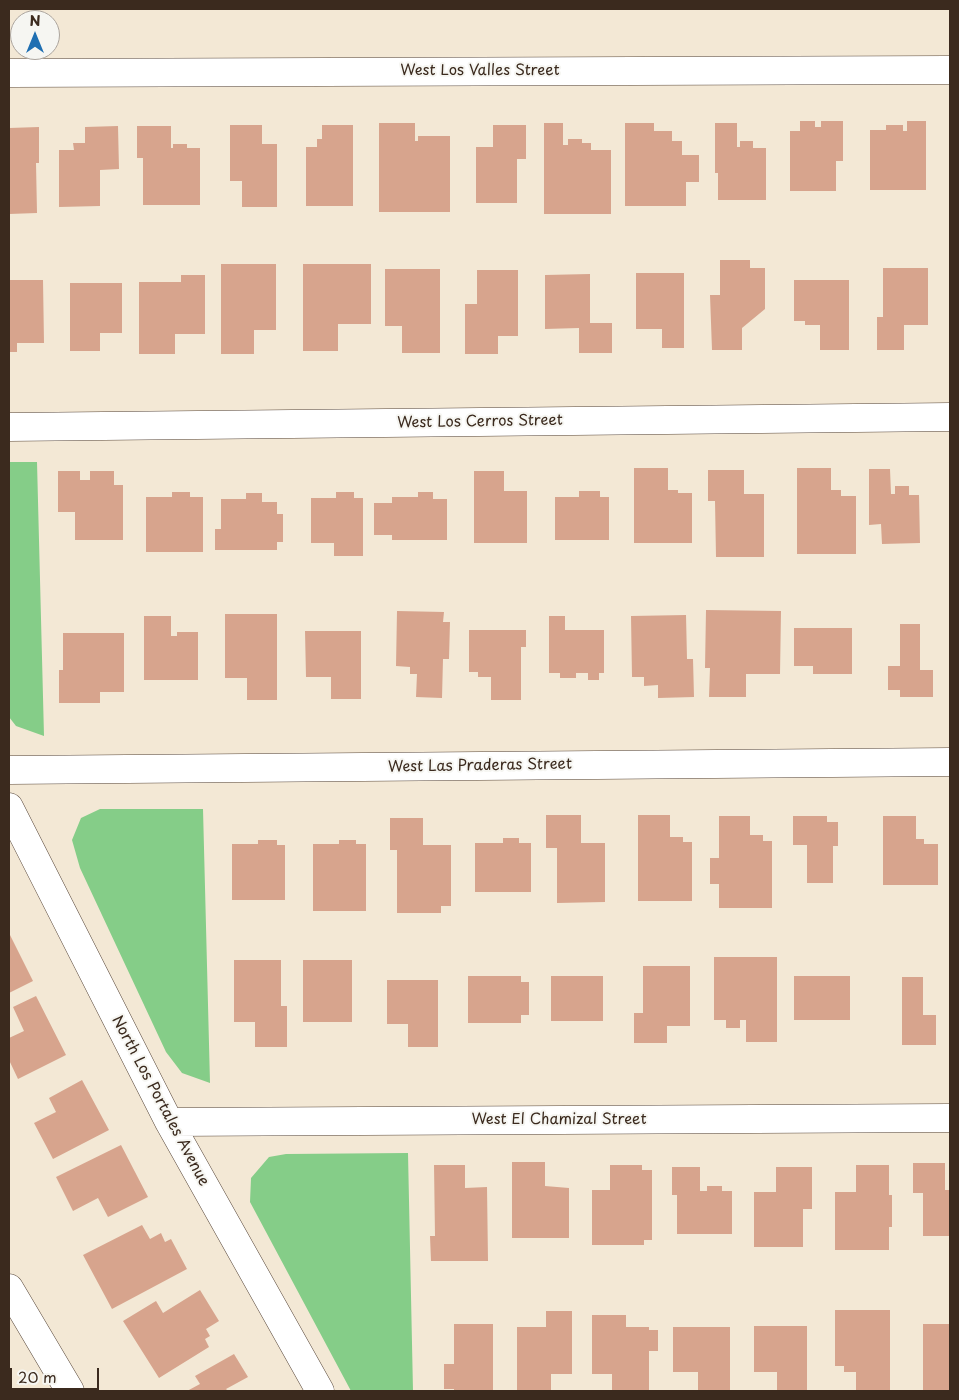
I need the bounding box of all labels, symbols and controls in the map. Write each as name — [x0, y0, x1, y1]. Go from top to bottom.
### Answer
north arrow — [10, 10, 60, 60]
text: N — [29, 10, 41, 31]
street label: West Los Valles Street — [400, 62, 560, 80]
street label: West Los Cerros Street — [397, 412, 563, 432]
street label: West Las Praderas Street — [388, 755, 572, 777]
street label: North Los Portales Avenue — [107, 1013, 213, 1189]
street label: West El Chamizal Street — [471, 1111, 647, 1129]
scale bar — [12, 1358, 101, 1390]
text: 20 m — [18, 1365, 57, 1388]

